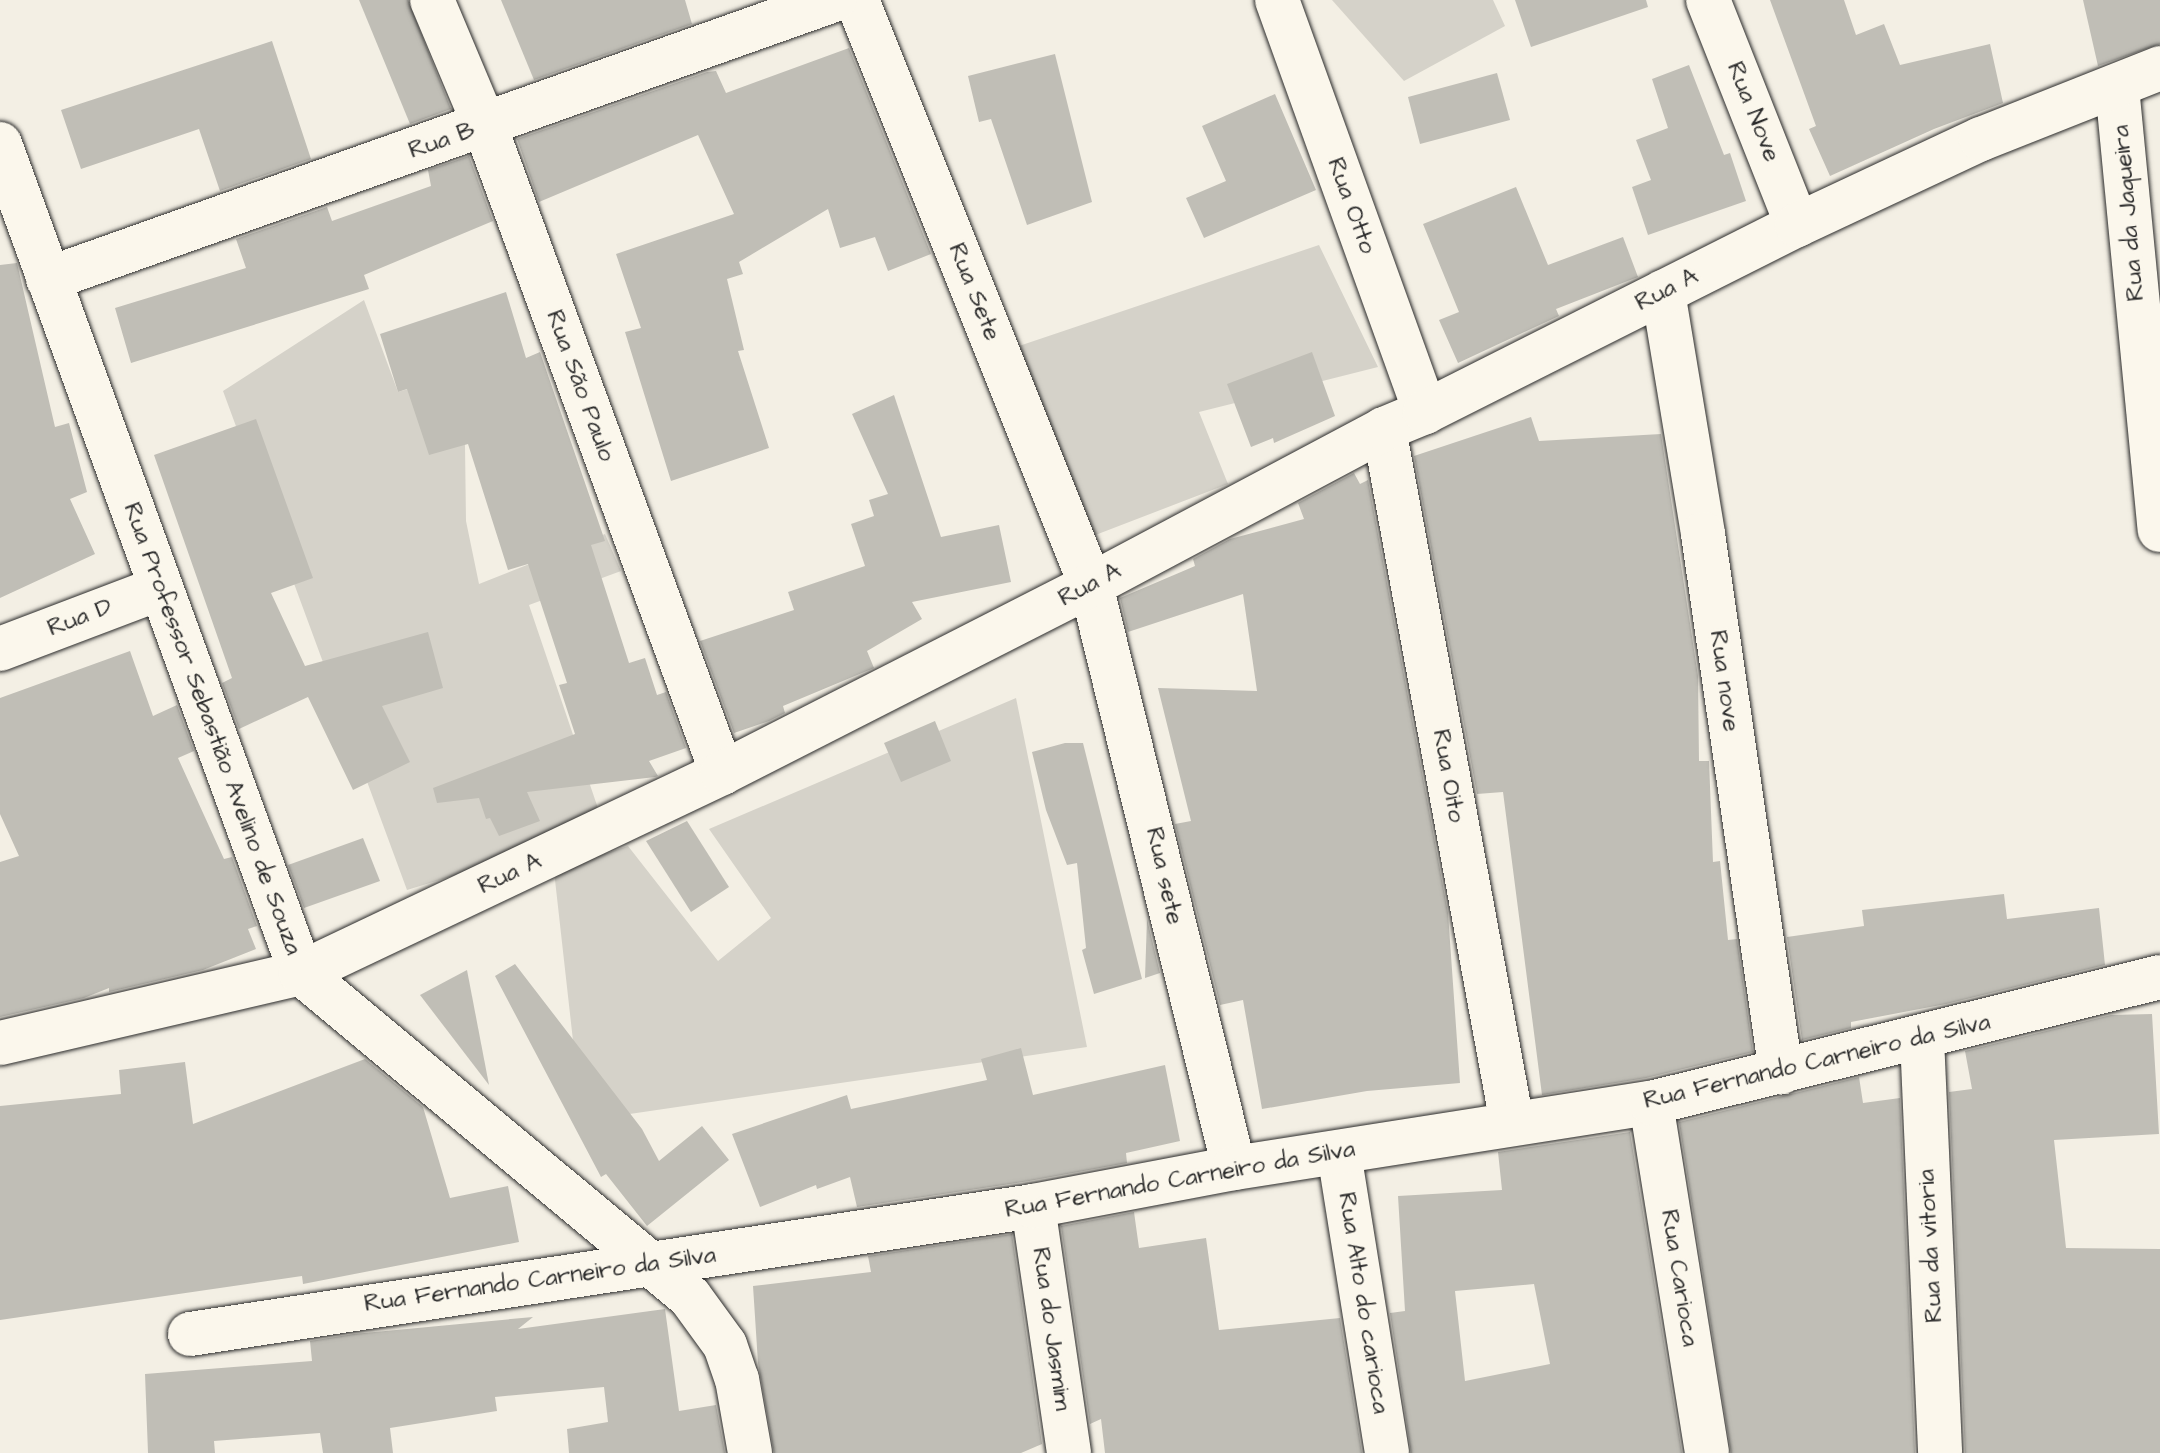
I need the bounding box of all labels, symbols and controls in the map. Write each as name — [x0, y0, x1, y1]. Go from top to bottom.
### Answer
street label: Rua Nove — [1720, 58, 1786, 166]
street label: Rua B — [405, 116, 479, 166]
street label: Rua da Jaqueira — [2107, 124, 2151, 302]
street label: Rua Otto — [1320, 154, 1382, 258]
street label: Rua Sete — [942, 239, 1006, 345]
street label: Rua A — [1631, 262, 1703, 318]
street label: Rua São Paulo — [539, 306, 621, 466]
street label: Rua Professor Sebastião Avelino de Souza — [117, 499, 307, 959]
street label: Rua A — [1054, 557, 1126, 613]
street label: Rua D — [44, 593, 116, 643]
street label: Rua nove — [1703, 628, 1745, 734]
street label: Rua Oito — [1426, 727, 1470, 825]
street label: Rua sete — [1139, 825, 1189, 927]
street label: Rua A — [474, 847, 546, 901]
street label: Rua Fernando Carneiro da Silva — [1641, 1008, 1993, 1116]
street label: Rua Fernando Carneiro da Silva — [1003, 1135, 1357, 1225]
street label: Rua da vitoria — [1913, 1169, 1949, 1323]
street label: Rua Alto do carioca — [1331, 1190, 1395, 1416]
street label: Rua Carioca — [1654, 1208, 1704, 1348]
street label: Rua Fernando Carneiro da Silva — [362, 1241, 718, 1319]
street label: Rua do Jasmim — [1025, 1246, 1077, 1412]

